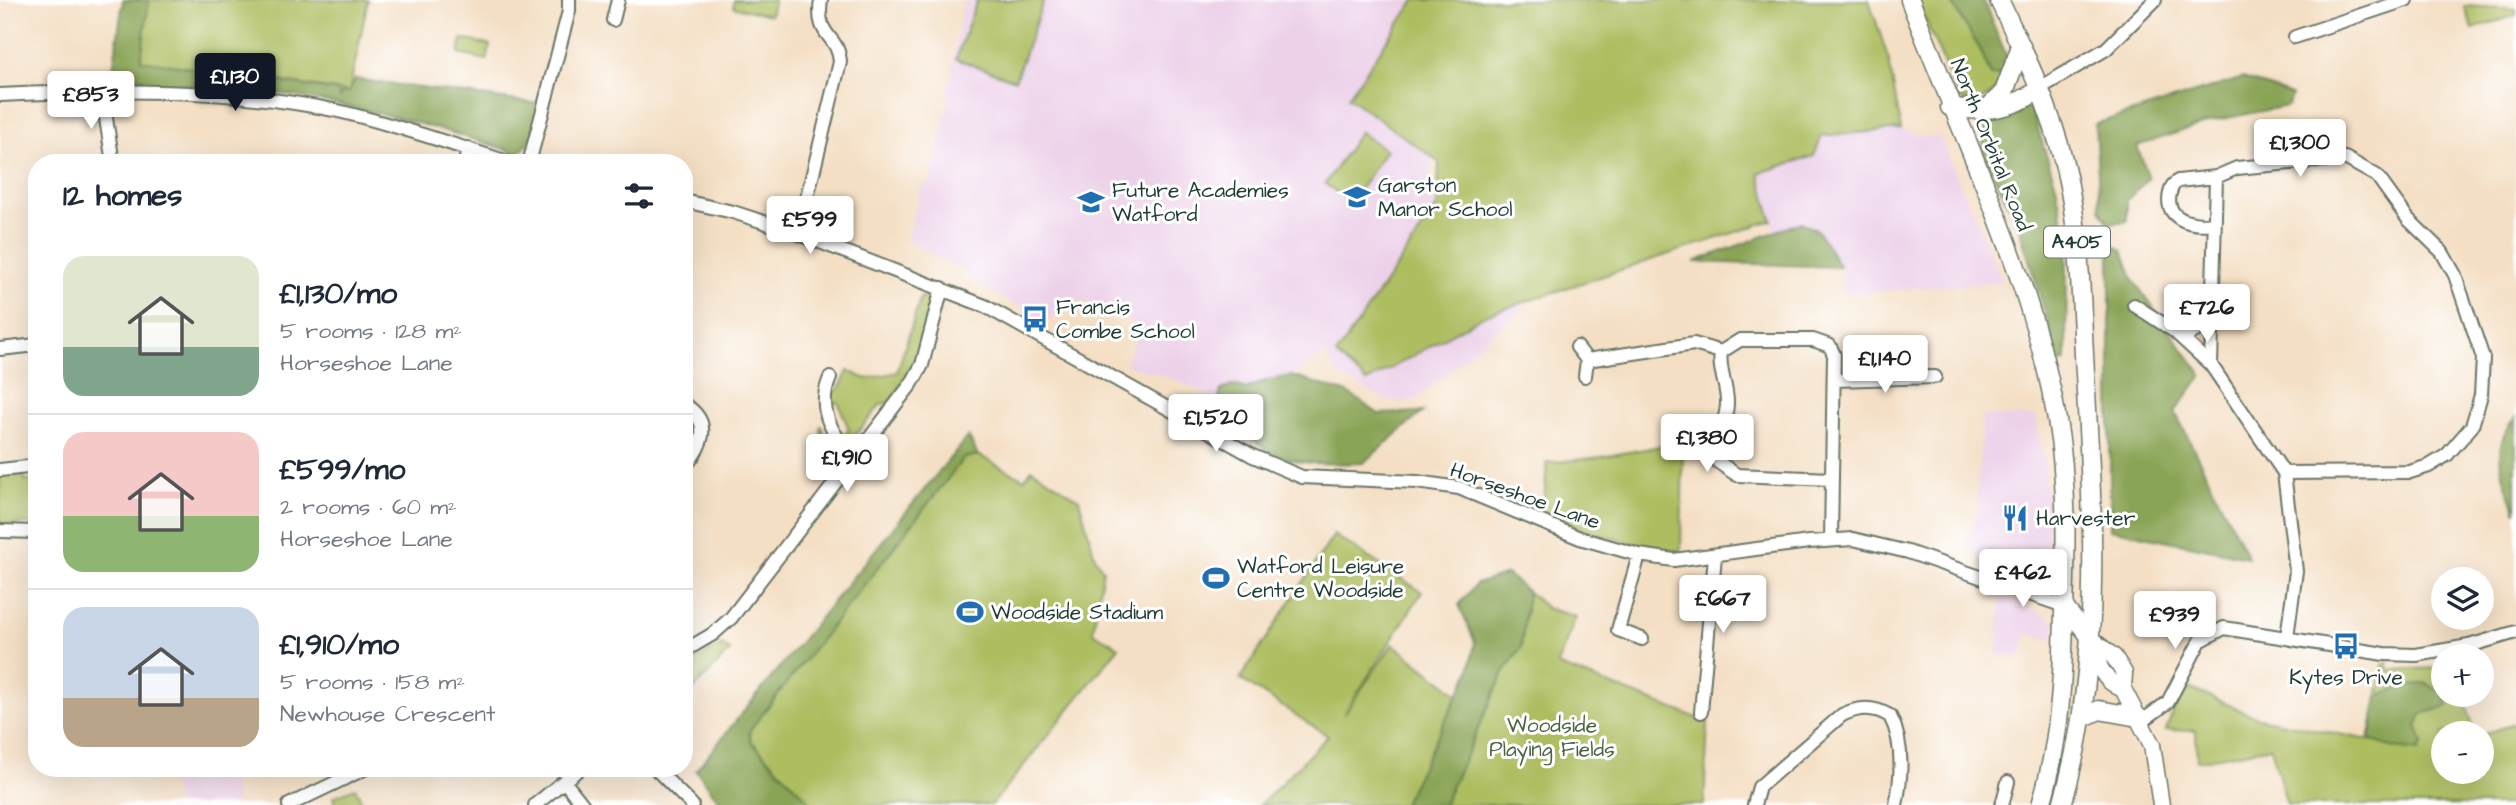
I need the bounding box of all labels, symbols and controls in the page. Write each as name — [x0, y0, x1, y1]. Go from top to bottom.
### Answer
pin: £1,130 — [178, 54, 292, 113]
street label: North Orbital Road — [1943, 54, 2039, 236]
text: £1,130 — [211, 60, 259, 92]
pin: £853 — [50, 72, 132, 131]
text: £853 — [63, 78, 119, 110]
pin: £1,300 — [2243, 120, 2357, 179]
text: £1,300 — [2270, 126, 2330, 158]
place label: Garston Manor School — [1378, 171, 1512, 224]
text: 12 homes — [63, 175, 182, 217]
place label: Future Academies Watford — [1112, 176, 1289, 229]
icon: filters — [620, 177, 658, 215]
school or university icon: Garston Manor School — [1342, 182, 1372, 212]
school or university icon: Future Academies Watford — [1076, 187, 1106, 217]
pin: £599 — [769, 196, 851, 256]
text: £599 — [783, 203, 837, 235]
road number: A405 — [2044, 226, 2110, 258]
text: £1,130/mo — [280, 273, 397, 315]
icon: home — [119, 284, 203, 368]
pin: £726 — [2166, 284, 2248, 344]
text: £726 — [2180, 291, 2234, 323]
place label: Francis Combe School — [1056, 293, 1195, 346]
bus stop icon: Francis Combe School — [1020, 304, 1050, 334]
text: 5 rooms · 128 m² — [280, 315, 462, 347]
pin: £1,140 — [1828, 336, 1942, 395]
text: £1,140 — [1859, 342, 1911, 374]
text: Horseshoe Lane — [280, 347, 453, 379]
pin: £1,520 — [1159, 394, 1273, 454]
text: £1,520 — [1184, 401, 1248, 433]
pin: £1,380 — [1650, 414, 1764, 474]
text: £1,380 — [1677, 421, 1737, 453]
pin: £1,910 — [790, 434, 904, 494]
text: £1,910 — [822, 441, 872, 473]
text: £599/mo — [280, 449, 405, 491]
street label: Horseshoe Lane — [1446, 455, 1604, 537]
icon: home — [119, 460, 203, 544]
text: 2 rooms · 60 m² — [280, 491, 457, 523]
restaurant icon: Harvester — [2000, 503, 2030, 533]
place label: Harvester — [2036, 504, 2136, 533]
text: Horseshoe Lane — [280, 523, 453, 555]
pin: £462 — [1982, 550, 2064, 609]
place label: Watford Leisure Centre Woodside — [1237, 552, 1404, 605]
text: £462 — [1995, 556, 2051, 588]
sports icon: Watford Leisure Centre Woodside — [1201, 563, 1231, 593]
map controls — [2431, 567, 2494, 784]
button: layers — [2431, 567, 2494, 630]
pin: £667 — [1682, 576, 1764, 635]
text: £667 — [1695, 582, 1751, 614]
pin: £939 — [2134, 592, 2216, 651]
sports icon: Woodside Stadium — [955, 597, 985, 627]
place label: Woodside Stadium — [991, 598, 1164, 627]
text: £939 — [2150, 598, 2200, 630]
text: £1,910/mo — [280, 624, 399, 666]
bus stop icon: Kytes Drive — [2331, 631, 2361, 661]
icon: home — [119, 635, 203, 719]
button: + — [2431, 644, 2494, 707]
place label: Kytes Drive — [2289, 663, 2403, 694]
text: 5 rooms · 158 m² — [280, 666, 465, 698]
text: Newhouse Crescent — [280, 698, 495, 730]
park label: Woodside Playing Fields — [1489, 711, 1615, 766]
button: − — [2431, 721, 2494, 784]

